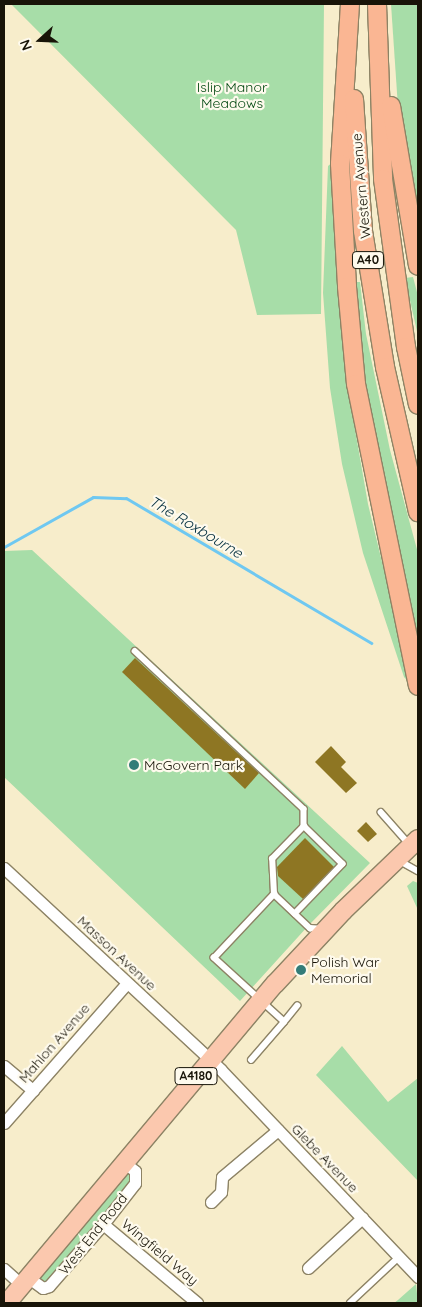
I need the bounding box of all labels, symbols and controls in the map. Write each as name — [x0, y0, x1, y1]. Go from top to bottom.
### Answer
north arrow — [15, 15, 65, 65]
text: N — [16, 37, 36, 53]
park label: Islip Manor Meadows — [197, 79, 267, 111]
street label: Western Avenue — [348, 133, 374, 239]
road number: A40 — [352, 250, 384, 270]
water label: The Roxbourne — [146, 492, 246, 562]
place label: McGovern Park — [144, 757, 243, 773]
marker: McGovern Park — [128, 759, 140, 771]
street label: Masson Avenue — [74, 912, 160, 994]
place label: Polish War Memorial — [311, 954, 379, 986]
marker: Polish War Memorial — [295, 964, 307, 976]
street label: Mahlon Avenue — [15, 1000, 93, 1086]
road number: A4180 — [174, 1066, 218, 1086]
street label: Glebe Avenue — [288, 1120, 362, 1196]
street label: West End Road — [55, 1190, 131, 1278]
street label: Wingfield Way — [118, 1215, 202, 1289]

